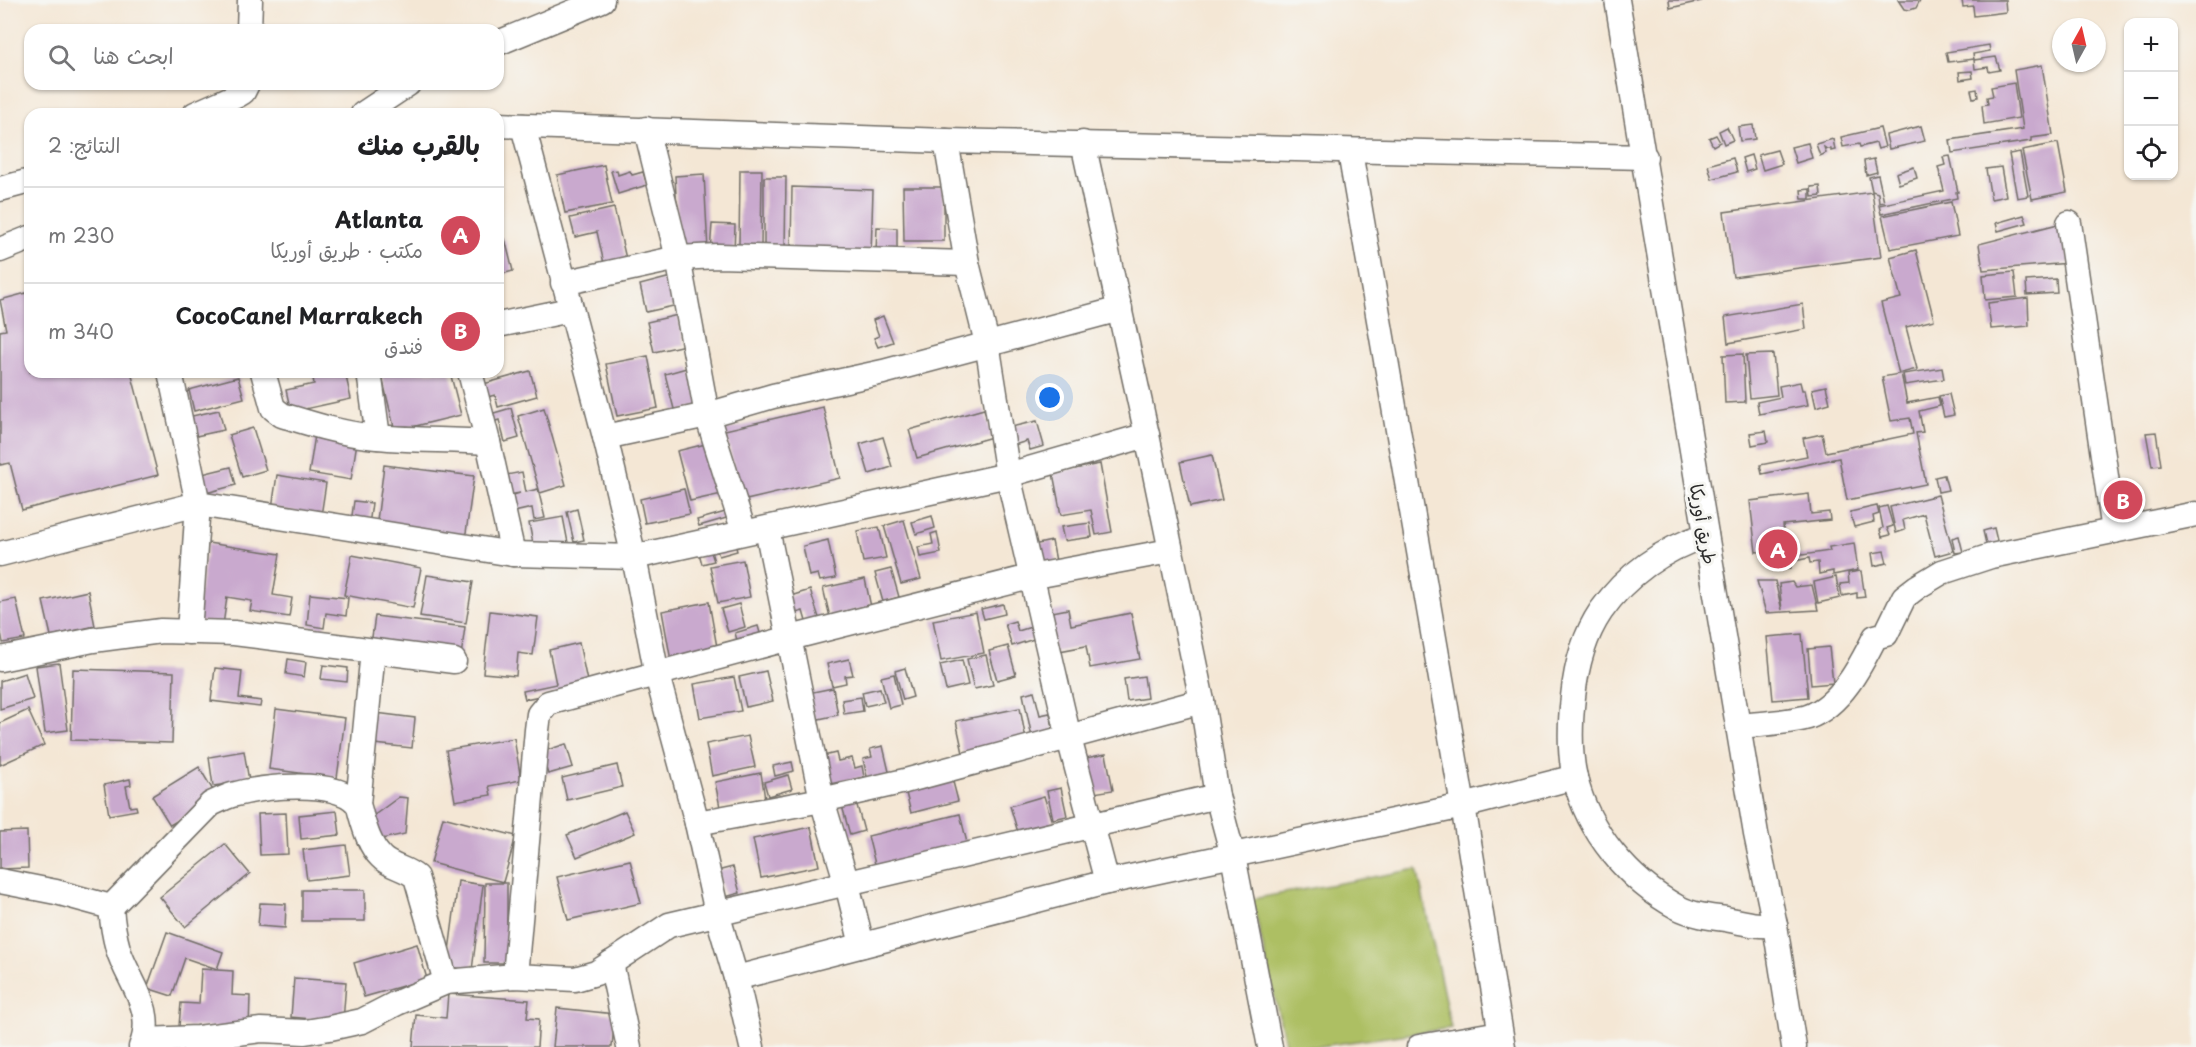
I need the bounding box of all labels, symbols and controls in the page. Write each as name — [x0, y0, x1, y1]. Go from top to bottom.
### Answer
north arrow — [2052, 18, 2106, 72]
map controls — [2124, 18, 2178, 180]
button: + — [2124, 18, 2178, 72]
search box — [24, 24, 504, 90]
text: ابحث هنا — [93, 38, 174, 71]
icon: search — [45, 41, 78, 74]
button: − — [2124, 72, 2178, 126]
text: بالقرب منك — [358, 125, 480, 164]
button: locate — [2124, 126, 2178, 180]
text: النتائج: 2 — [48, 130, 121, 160]
text: Atlanta — [335, 202, 423, 235]
text: 230 m — [48, 220, 114, 250]
text: A — [453, 220, 468, 250]
text: مكتب · طريق أوريكا — [270, 235, 423, 265]
text: CocoCanel Marrakech — [175, 298, 423, 331]
text: 340 m — [48, 316, 114, 346]
text: B — [454, 316, 467, 346]
text: فندق — [384, 331, 423, 361]
your location — [1035, 383, 1064, 412]
pin: B — [2104, 478, 2142, 522]
street label: طريق أوريكا — [1684, 482, 1724, 566]
pin: A — [1758, 526, 1798, 572]

